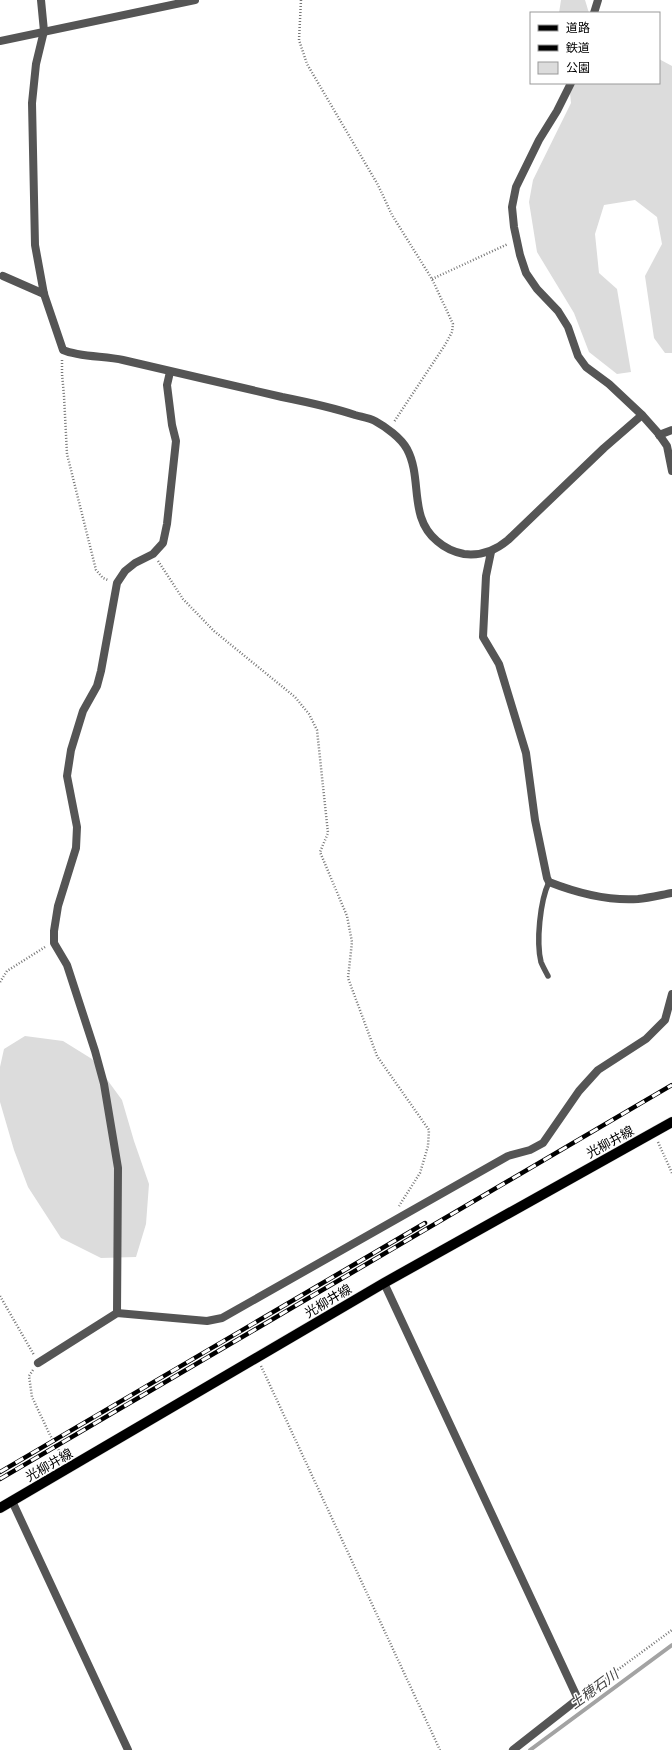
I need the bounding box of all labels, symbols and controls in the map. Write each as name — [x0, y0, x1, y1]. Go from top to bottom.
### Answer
legend — [530, 12, 660, 84]
text: 道路 — [566, 20, 590, 35]
text: 鉄道 — [566, 40, 590, 55]
text: 公園 — [566, 60, 590, 75]
street label: 光柳井線 — [583, 1122, 637, 1162]
street label: 光柳井線 — [301, 1280, 355, 1322]
street label: 光柳井線 — [22, 1445, 76, 1485]
water label: 土穂石川 — [566, 1664, 624, 1713]

